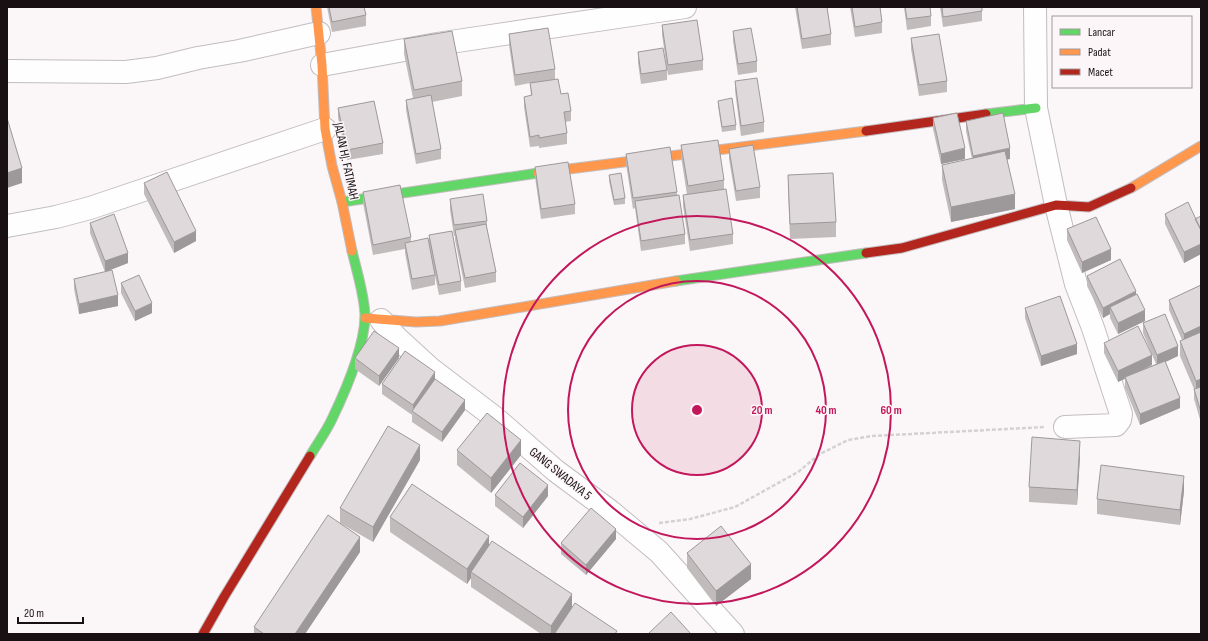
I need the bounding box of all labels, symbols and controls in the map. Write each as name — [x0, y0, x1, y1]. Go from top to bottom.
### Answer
legend — [1052, 16, 1192, 88]
text: Lancar — [1088, 25, 1115, 40]
text: Padat — [1088, 45, 1111, 60]
text: Macet — [1088, 65, 1113, 80]
street label: JALAN HJ. FATIMAH — [330, 120, 362, 201]
centre of rings — [690, 403, 704, 417]
text: 20 m — [752, 403, 772, 418]
text: 40 m — [815, 403, 837, 418]
text: 60 m — [880, 403, 902, 418]
street label: GANG SWADAYA 5 — [526, 444, 595, 504]
scale bar — [18, 599, 83, 625]
text: 20 m — [24, 606, 44, 621]

